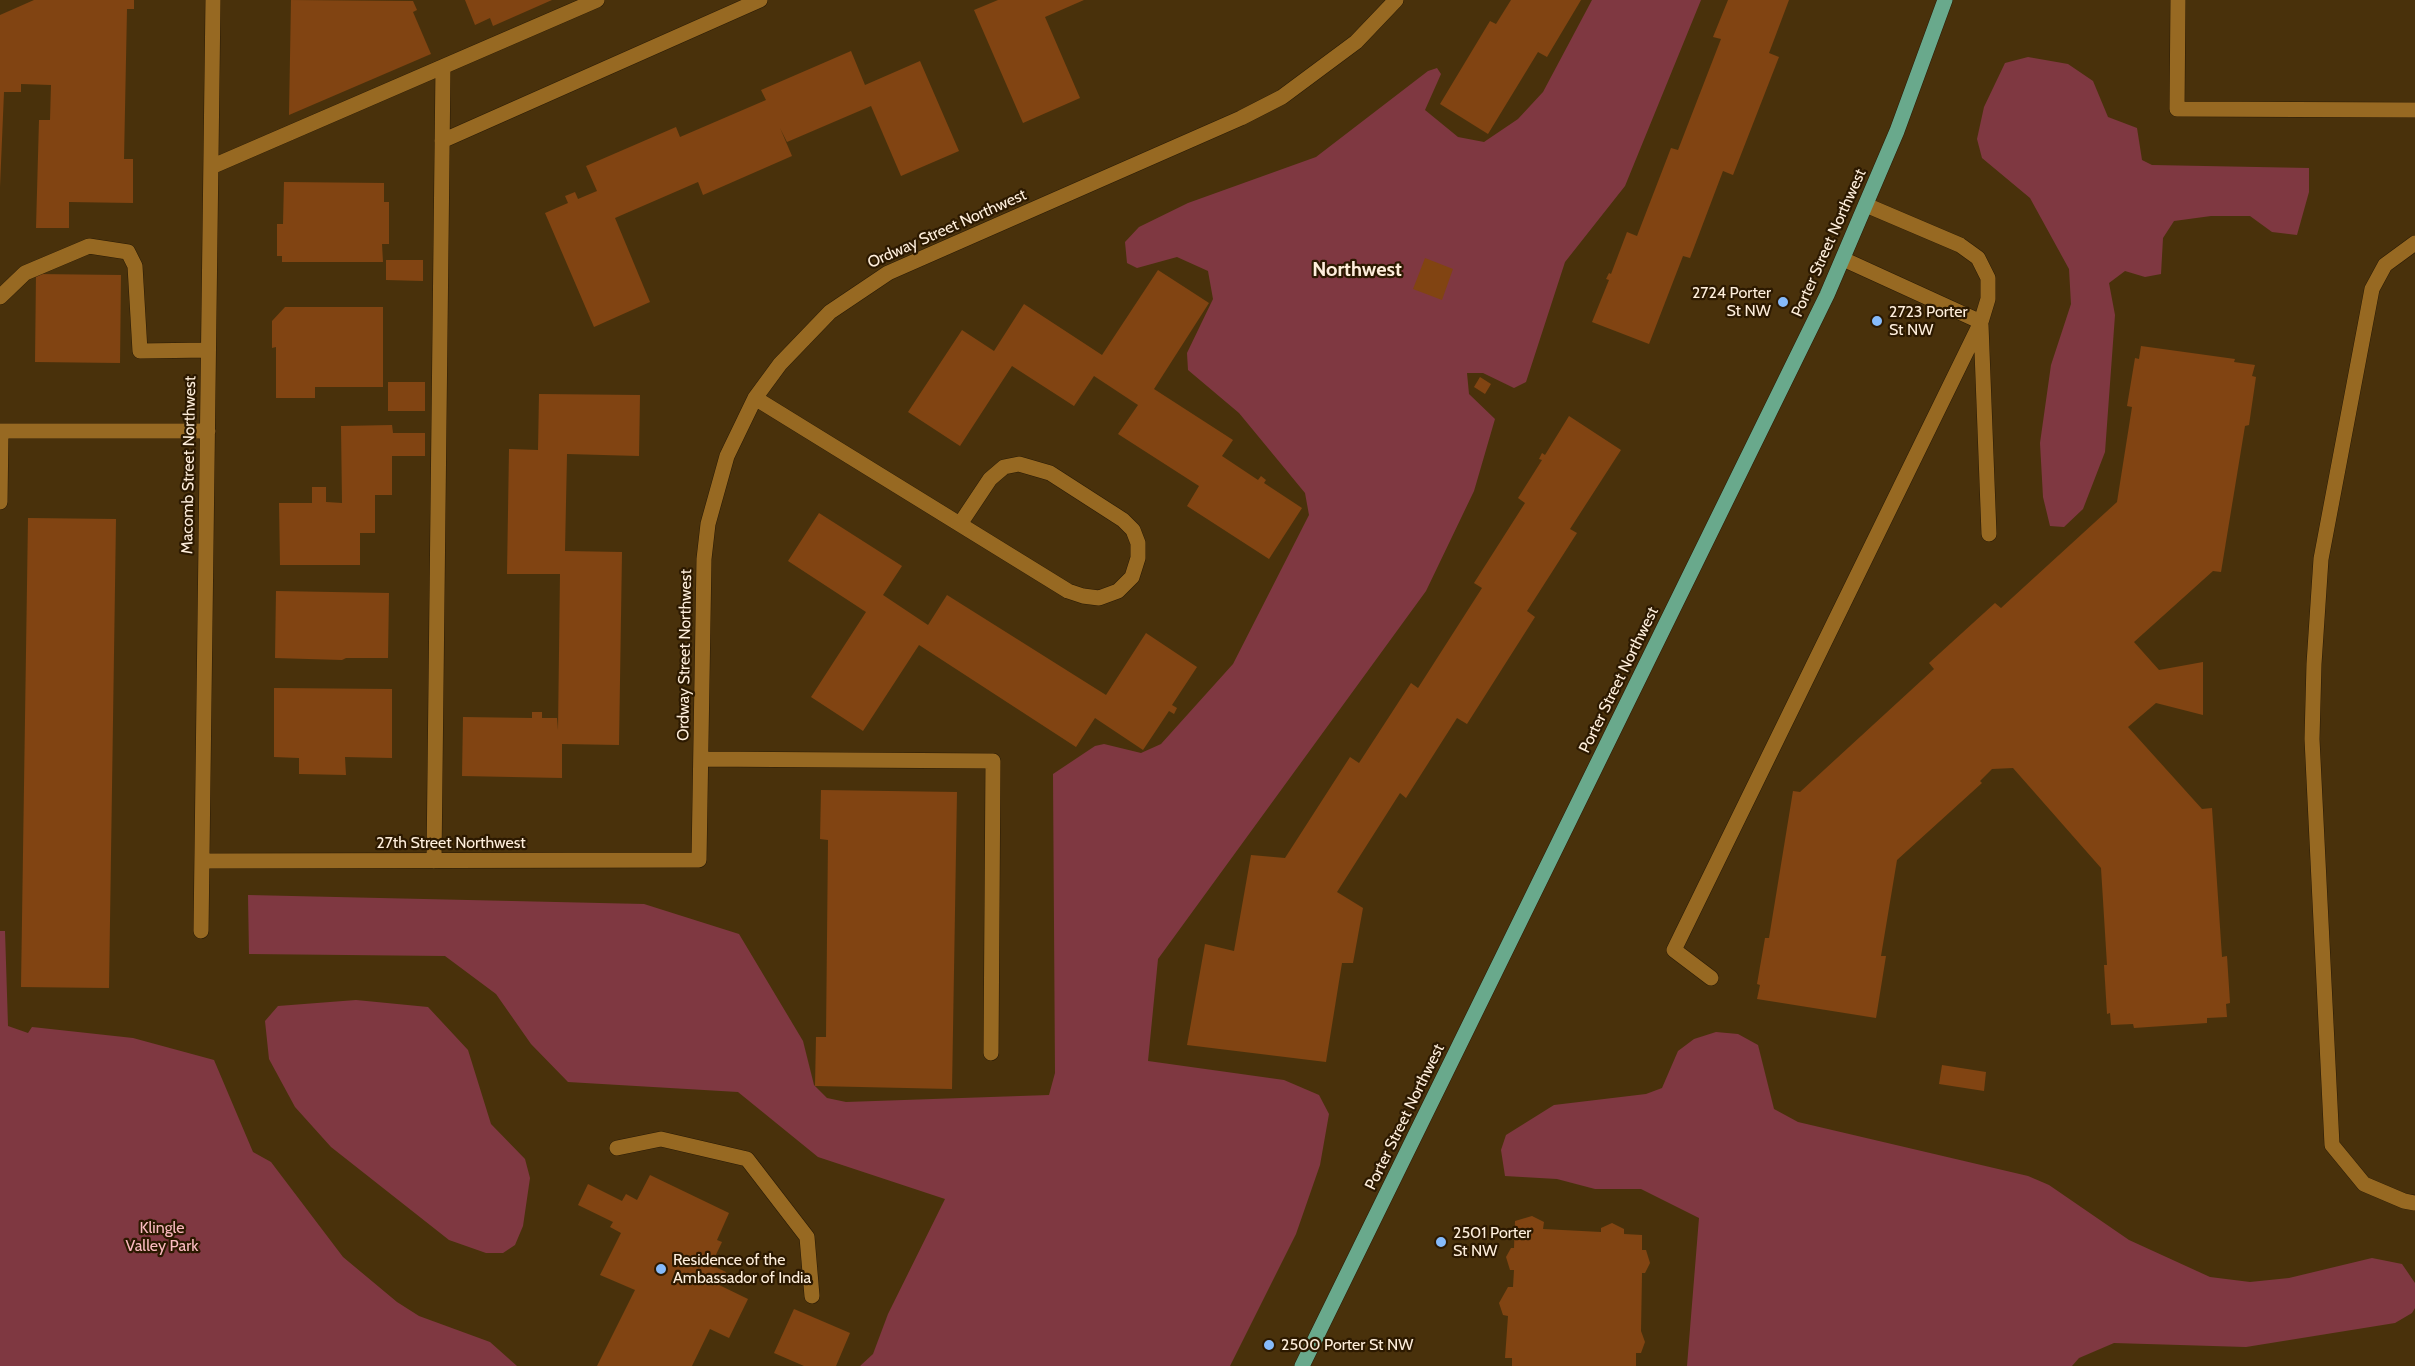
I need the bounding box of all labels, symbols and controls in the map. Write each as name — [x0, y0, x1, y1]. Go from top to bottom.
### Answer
street label: Porter Street Northwest — [1788, 166, 1870, 320]
street label: Ordway Street Northwest — [865, 185, 1029, 273]
district label: Northwest — [1312, 258, 1402, 282]
place label: 2724 Porter St NW — [1692, 283, 1771, 321]
marker: 2724 Porter St NW — [1776, 295, 1790, 309]
place label: 2723 Porter St NW — [1889, 302, 1967, 340]
marker: 2723 Porter St NW — [1870, 314, 1884, 328]
street label: Macomb Street Northwest — [178, 376, 200, 554]
street label: Ordway Street Northwest — [674, 569, 696, 741]
street label: Porter Street Northwest — [1575, 604, 1663, 756]
street label: 27th Street Northwest — [376, 833, 526, 853]
street label: Porter Street Northwest — [1361, 1041, 1449, 1193]
park label: Klingle Valley Park — [126, 1218, 198, 1256]
place label: 2501 Porter St NW — [1453, 1223, 1531, 1261]
marker: 2501 Porter St NW — [1434, 1235, 1448, 1249]
place label: Residence of the Ambassador of India — [673, 1250, 811, 1288]
marker: Residence of the Ambassador of India — [654, 1262, 668, 1276]
place label: 2500 Porter St NW — [1281, 1335, 1413, 1355]
marker: 2500 Porter St NW — [1262, 1338, 1276, 1352]

